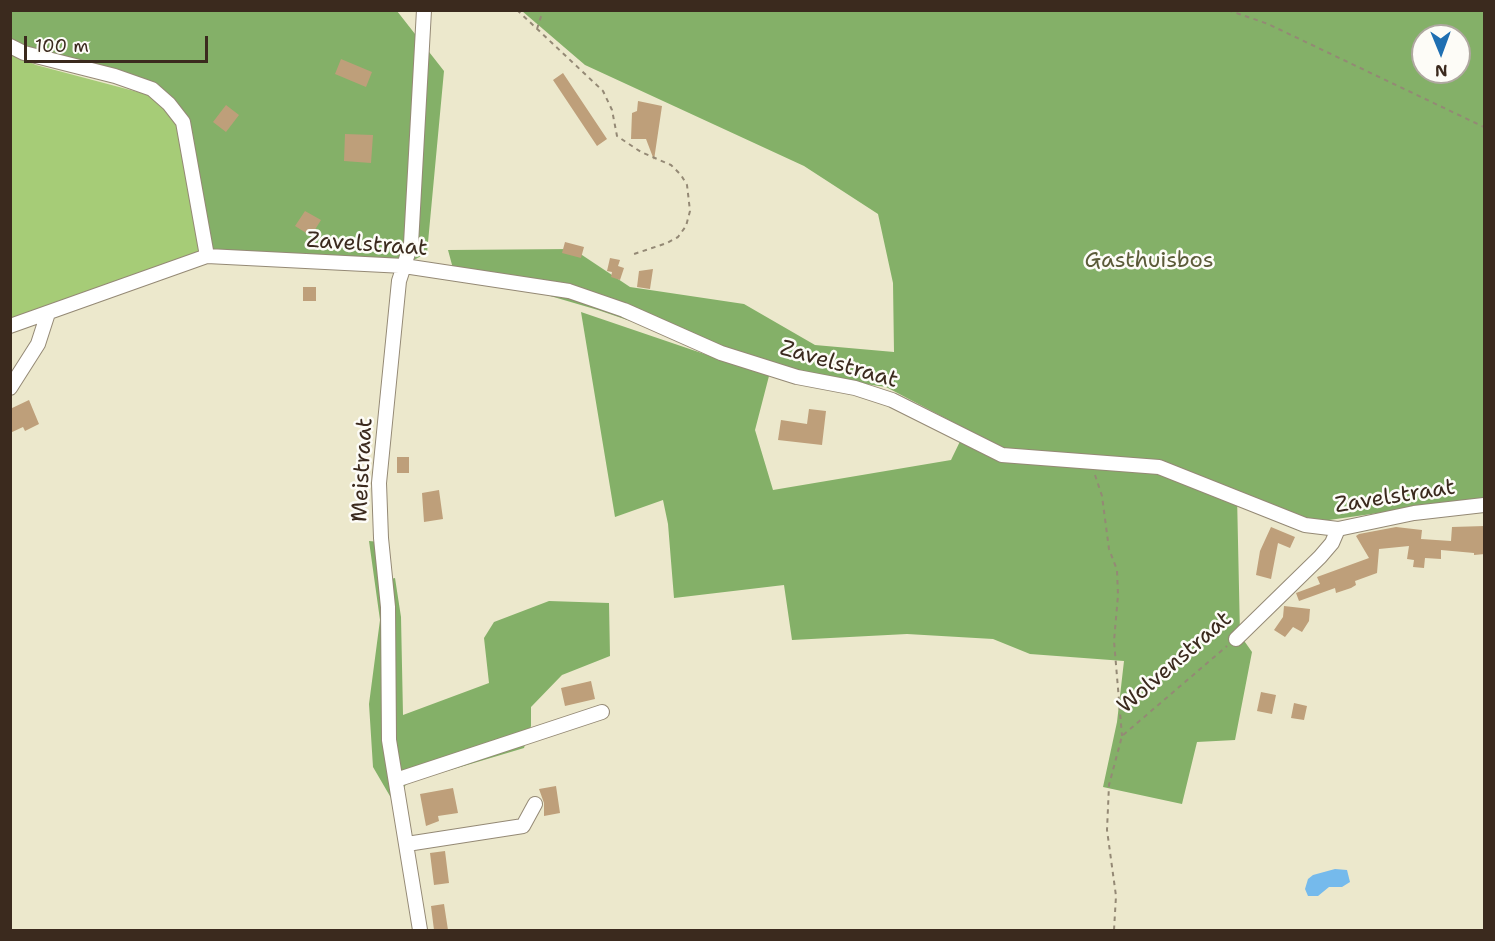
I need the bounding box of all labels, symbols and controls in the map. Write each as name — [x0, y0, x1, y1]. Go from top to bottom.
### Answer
scale bar — [27, 24, 212, 62]
north arrow — [1411, 24, 1471, 84]
text: 100 m — [35, 34, 89, 58]
text: N — [1435, 60, 1448, 81]
street label: Zavelstraat — [306, 228, 428, 262]
park label: Gasthuisbos — [1084, 248, 1214, 274]
street label: Zavelstraat — [777, 336, 901, 394]
street label: Meistraat — [347, 417, 379, 523]
street label: Zavelstraat — [1333, 474, 1457, 520]
street label: Wolvenstraat — [1113, 606, 1237, 720]

